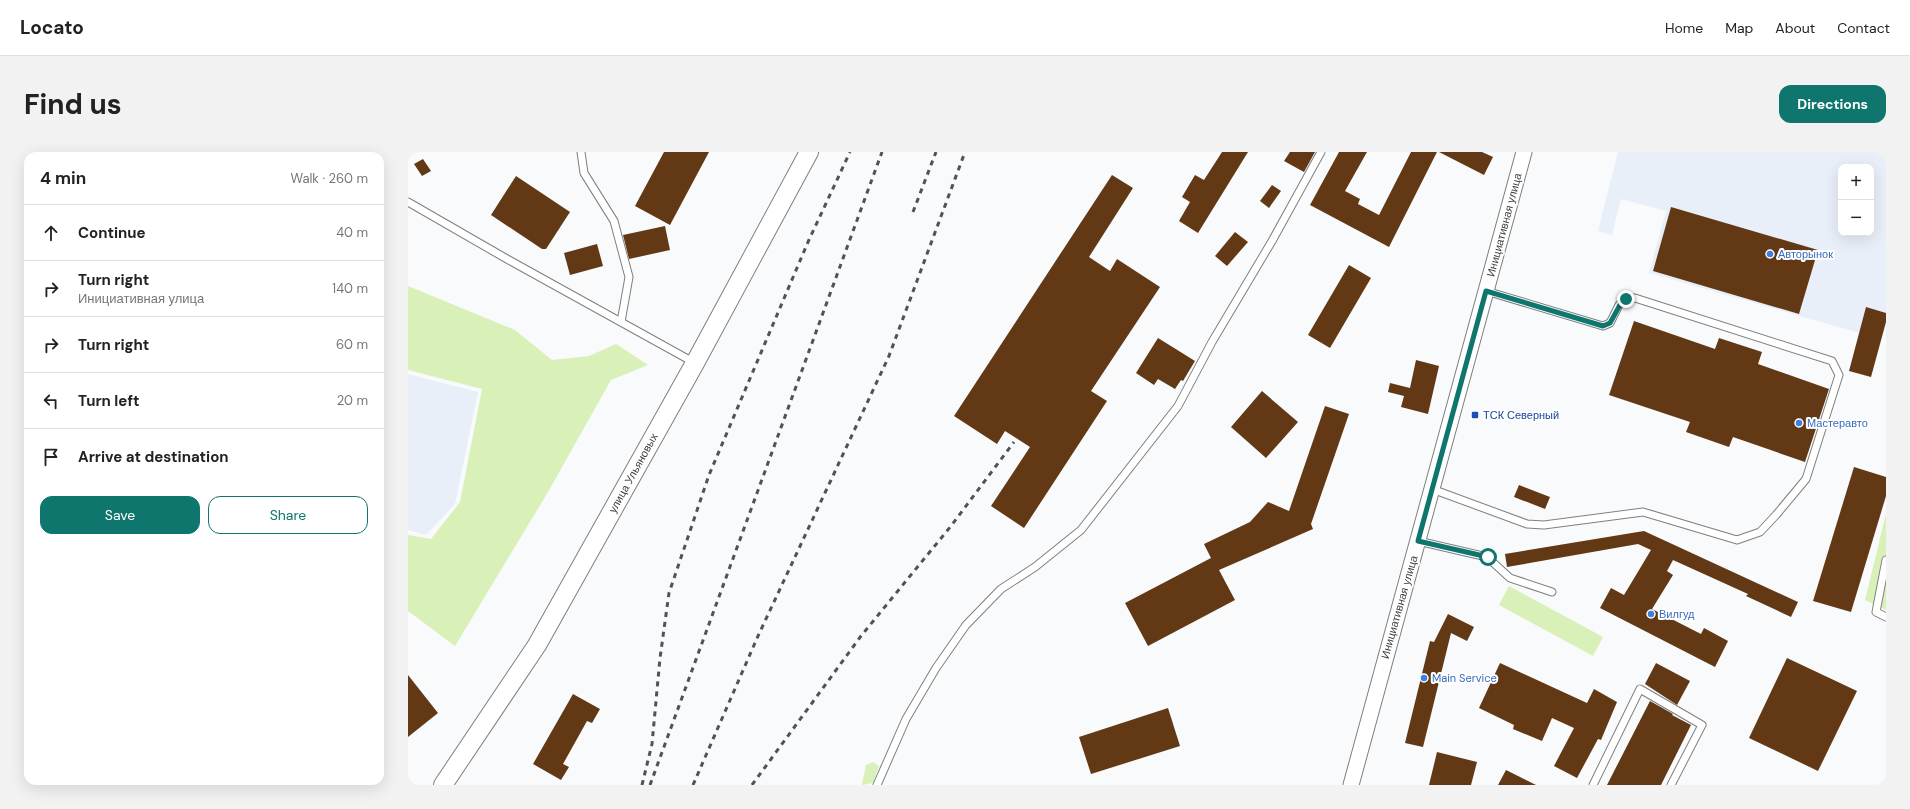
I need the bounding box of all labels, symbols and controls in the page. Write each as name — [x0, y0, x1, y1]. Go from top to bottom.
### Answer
text: Locato — [20, 15, 84, 40]
text: Home — [1665, 19, 1703, 37]
text: Map — [1725, 19, 1753, 37]
text: About — [1775, 19, 1815, 37]
text: Contact — [1837, 19, 1890, 37]
button: Directions — [1779, 85, 1886, 123]
text: Find us — [24, 86, 122, 123]
map controls — [1838, 164, 1874, 236]
button: + — [1838, 164, 1874, 200]
text: 4 min — [40, 167, 86, 189]
text: Walk · 260 m — [290, 170, 368, 187]
street label: Инициативная улица — [1483, 171, 1525, 278]
button: − — [1838, 200, 1874, 236]
icon: ahead — [40, 222, 62, 244]
text: Continue — [78, 223, 146, 243]
text: 40 m — [336, 224, 368, 241]
place label: Авторынок — [1778, 247, 1833, 261]
marker: Авторынок — [1765, 249, 1775, 259]
text: Turn right — [78, 270, 149, 290]
icon: right — [40, 278, 62, 300]
text: 140 m — [332, 280, 368, 297]
text: Инициативная улица — [78, 290, 204, 307]
route end — [1617, 290, 1635, 308]
icon: right — [40, 334, 62, 356]
text: Turn right — [78, 335, 149, 355]
text: 60 m — [336, 336, 368, 353]
icon: left — [40, 390, 62, 412]
text: Turn left — [78, 391, 139, 411]
text: 20 m — [337, 392, 368, 409]
place label: ТСК Северный — [1483, 408, 1559, 422]
marker: ТСК Северный — [1470, 410, 1480, 420]
place label: Мастеравто — [1807, 416, 1868, 430]
marker: Мастеравто — [1794, 418, 1804, 428]
street label: улица Ульяновых — [605, 430, 661, 515]
icon: arrive — [40, 446, 62, 468]
text: Arrive at destination — [78, 447, 229, 467]
button: Save — [40, 496, 200, 534]
button: Share — [208, 496, 368, 534]
route start — [1479, 548, 1497, 566]
street label: Инициативная улица — [1378, 553, 1421, 660]
place label: Вилгуд — [1659, 607, 1695, 621]
marker: Вилгуд — [1646, 609, 1656, 619]
place label: Main Service — [1432, 671, 1497, 685]
marker: Main Service — [1419, 673, 1429, 683]

